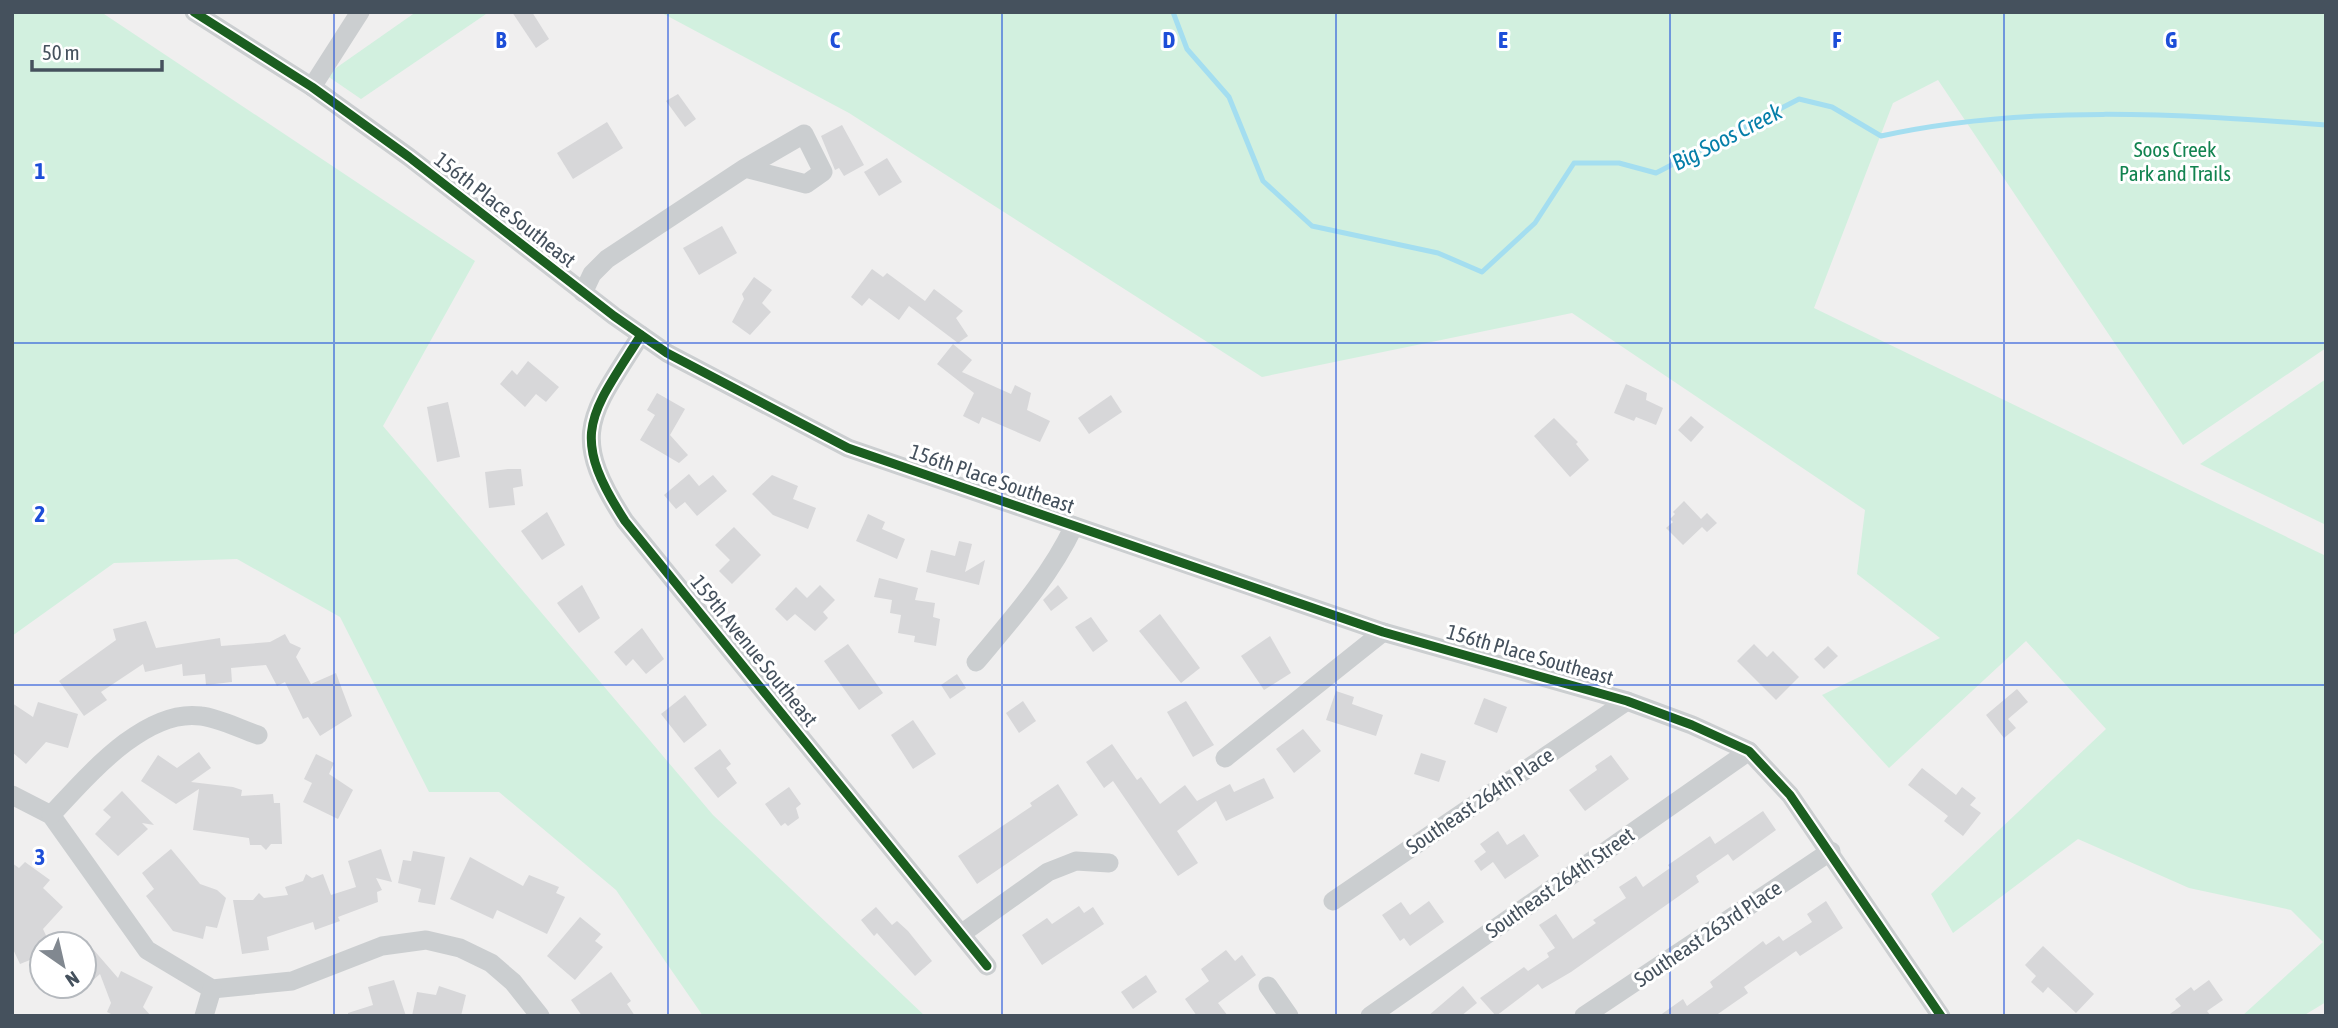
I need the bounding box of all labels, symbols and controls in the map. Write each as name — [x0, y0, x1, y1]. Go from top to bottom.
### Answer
text: B — [496, 27, 507, 53]
text: C — [830, 27, 841, 53]
text: D — [1163, 27, 1176, 53]
text: E — [1498, 27, 1508, 53]
text: F — [1832, 27, 1842, 53]
text: G — [2165, 27, 2177, 53]
scale bar — [32, 28, 161, 72]
text: 50 m — [42, 40, 80, 64]
water label: Big Soos Creek — [1668, 98, 1787, 176]
park label: Soos Creek Park and Trails — [2119, 137, 2231, 185]
street label: 156th Place Southeast — [430, 147, 581, 272]
text: 1 — [35, 158, 46, 184]
street label: 156th Place Southeast — [907, 439, 1078, 517]
text: 2 — [35, 501, 45, 527]
street label: 159th Avenue Southeast — [686, 570, 823, 731]
street label: 156th Place Southeast — [1444, 619, 1616, 689]
street label: Southeast 264th Place — [1401, 742, 1558, 858]
street label: Southeast 264th Street — [1481, 822, 1638, 942]
text: 3 — [35, 844, 45, 870]
street label: Southeast 263rd Place — [1629, 875, 1786, 991]
north arrow — [28, 930, 98, 1000]
text: N — [62, 967, 83, 991]

